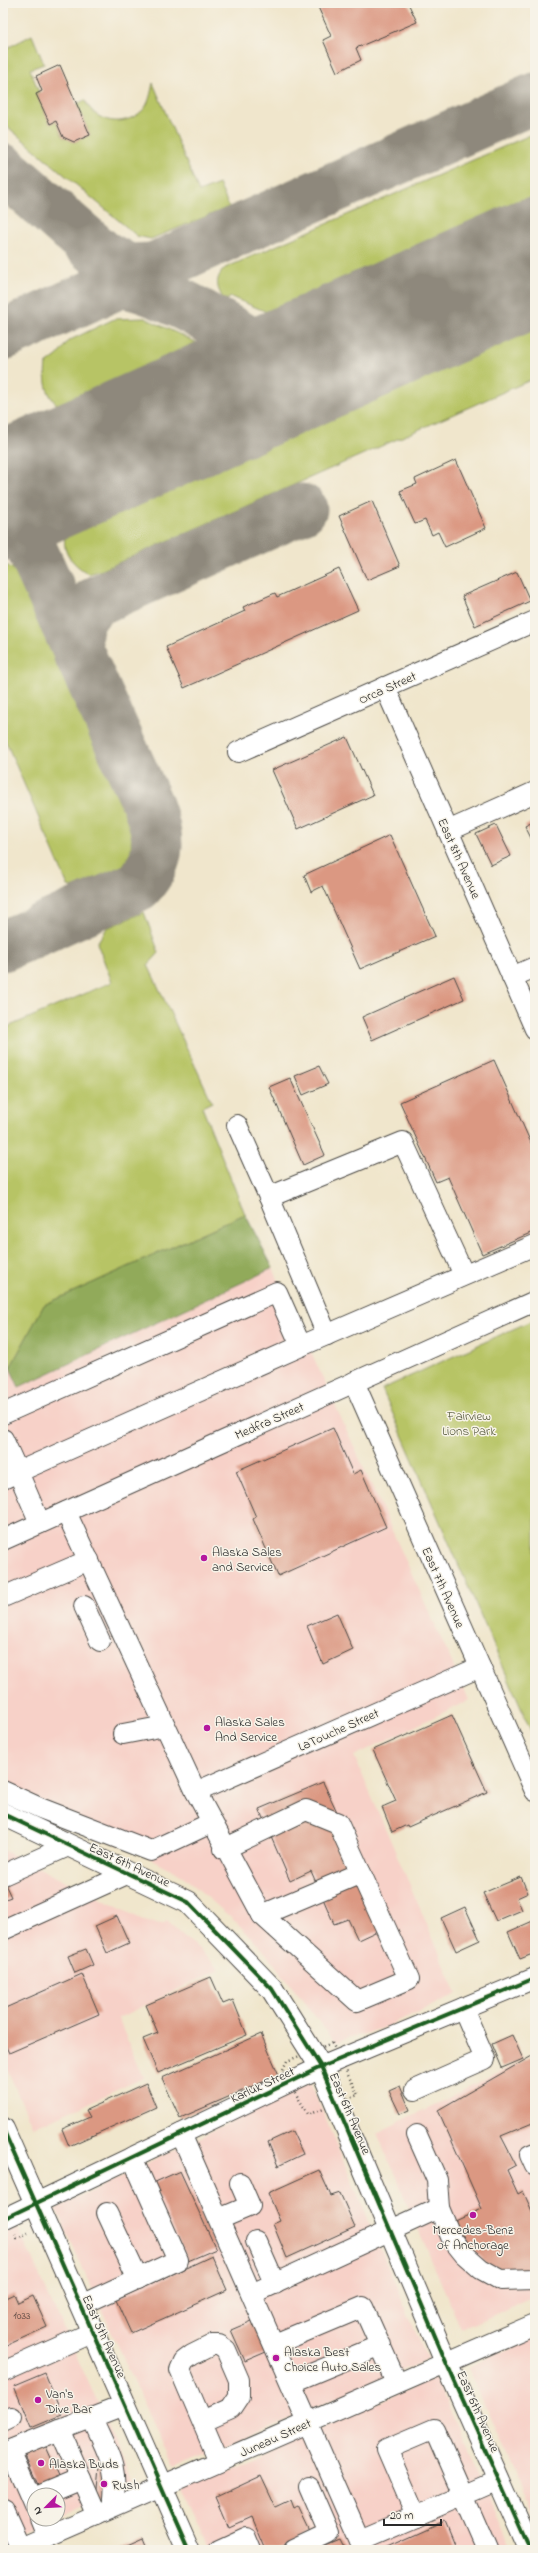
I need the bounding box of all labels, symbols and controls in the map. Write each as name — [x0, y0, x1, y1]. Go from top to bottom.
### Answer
street label: Orca Street — [356, 667, 420, 710]
street label: East 8th Avenue — [432, 815, 485, 902]
street label: Medfra Street — [232, 1397, 308, 1445]
park label: Fairview Lions Park — [442, 1407, 496, 1441]
place label: Alaska Sales and Service — [212, 1543, 282, 1577]
street label: East 7th Avenue — [416, 1544, 469, 1631]
marker: Alaska Sales and Service — [199, 1553, 209, 1563]
street label: LaTouche Street — [295, 1704, 383, 1757]
place label: Alaska Sales And Service — [215, 1713, 285, 1747]
marker: Alaska Sales And Service — [202, 1723, 212, 1733]
street label: East 6th Avenue — [86, 1838, 173, 1893]
street label: Karluk Street — [228, 2062, 298, 2108]
street label: East 6th Avenue — [324, 2070, 376, 2158]
marker: Mercedes-Benz of Anchorage — [468, 2210, 478, 2220]
place label: Mercedes-Benz of Anchorage — [433, 2221, 514, 2256]
street label: East 5th Avenue — [77, 2292, 131, 2381]
house number: 1033 — [13, 2308, 31, 2324]
place label: Alaska Best Choice Auto Sales — [284, 2343, 381, 2377]
marker: Alaska Best Choice Auto Sales — [271, 2353, 281, 2363]
street label: East 6th Avenue — [451, 2368, 504, 2456]
place label: Van's Dive Bar — [45, 2385, 93, 2419]
marker: Van's Dive Bar — [33, 2395, 43, 2405]
street label: Juneau Street — [237, 2414, 315, 2463]
place label: Alaska Buds — [49, 2455, 119, 2474]
marker: Alaska Buds — [36, 2458, 46, 2468]
place label: Rush — [112, 2476, 139, 2495]
marker: Rush — [99, 2479, 109, 2489]
north arrow — [26, 2487, 66, 2527]
scale bar — [384, 2501, 441, 2527]
text: N — [29, 2504, 47, 2517]
text: 20 m — [390, 2507, 413, 2525]

